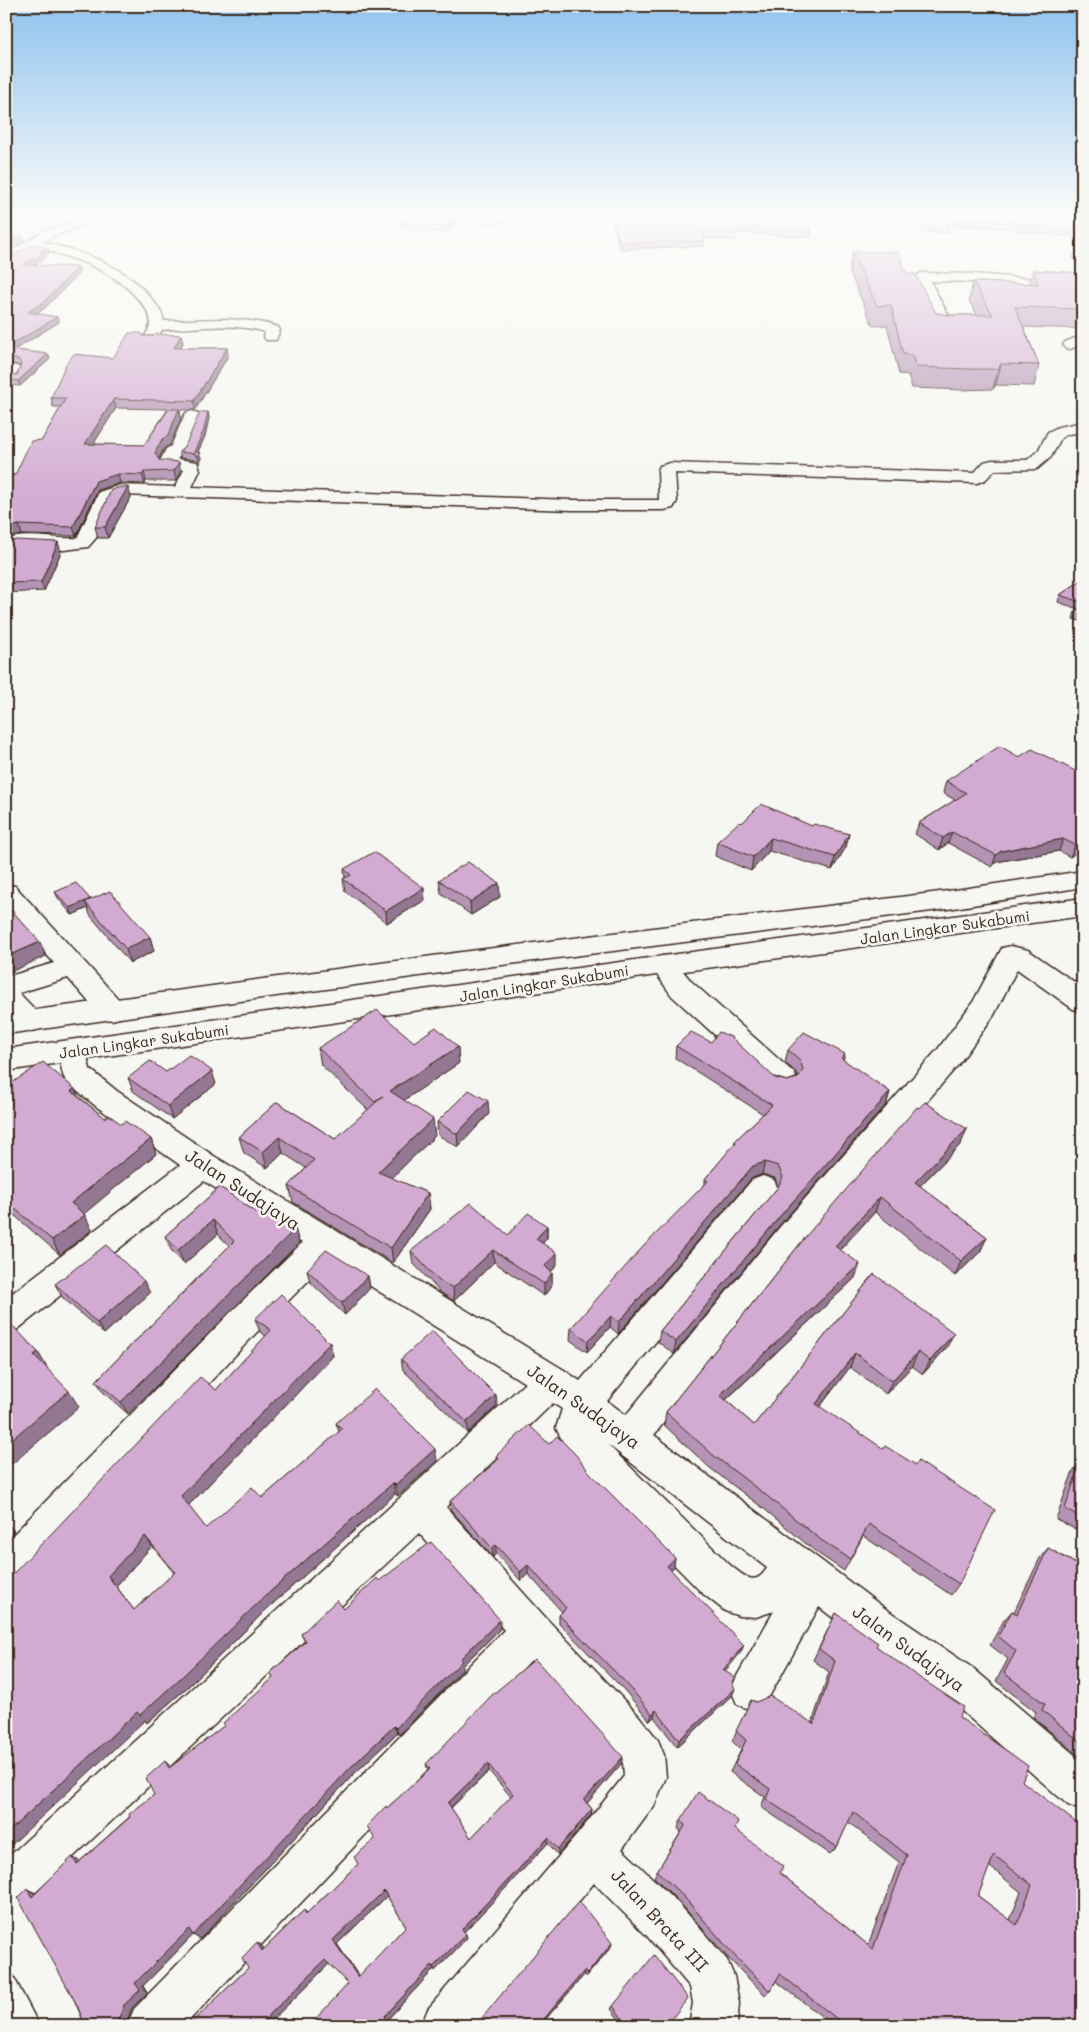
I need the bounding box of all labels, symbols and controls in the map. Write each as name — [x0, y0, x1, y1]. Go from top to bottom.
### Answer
street label: Jalan Lingkar Sukabumi — [859, 905, 1031, 949]
street label: Jalan Lingkar Sukabumi — [458, 960, 630, 1006]
street label: Jalan Lingkar Sukabumi — [58, 1019, 230, 1063]
street label: Jalan Sudajaya — [181, 1143, 305, 1235]
street label: Jalan Sudajaya — [523, 1358, 645, 1454]
street label: Jalan Sudajaya — [848, 1599, 970, 1697]
street label: Jalan Brata III — [606, 1863, 714, 1977]

